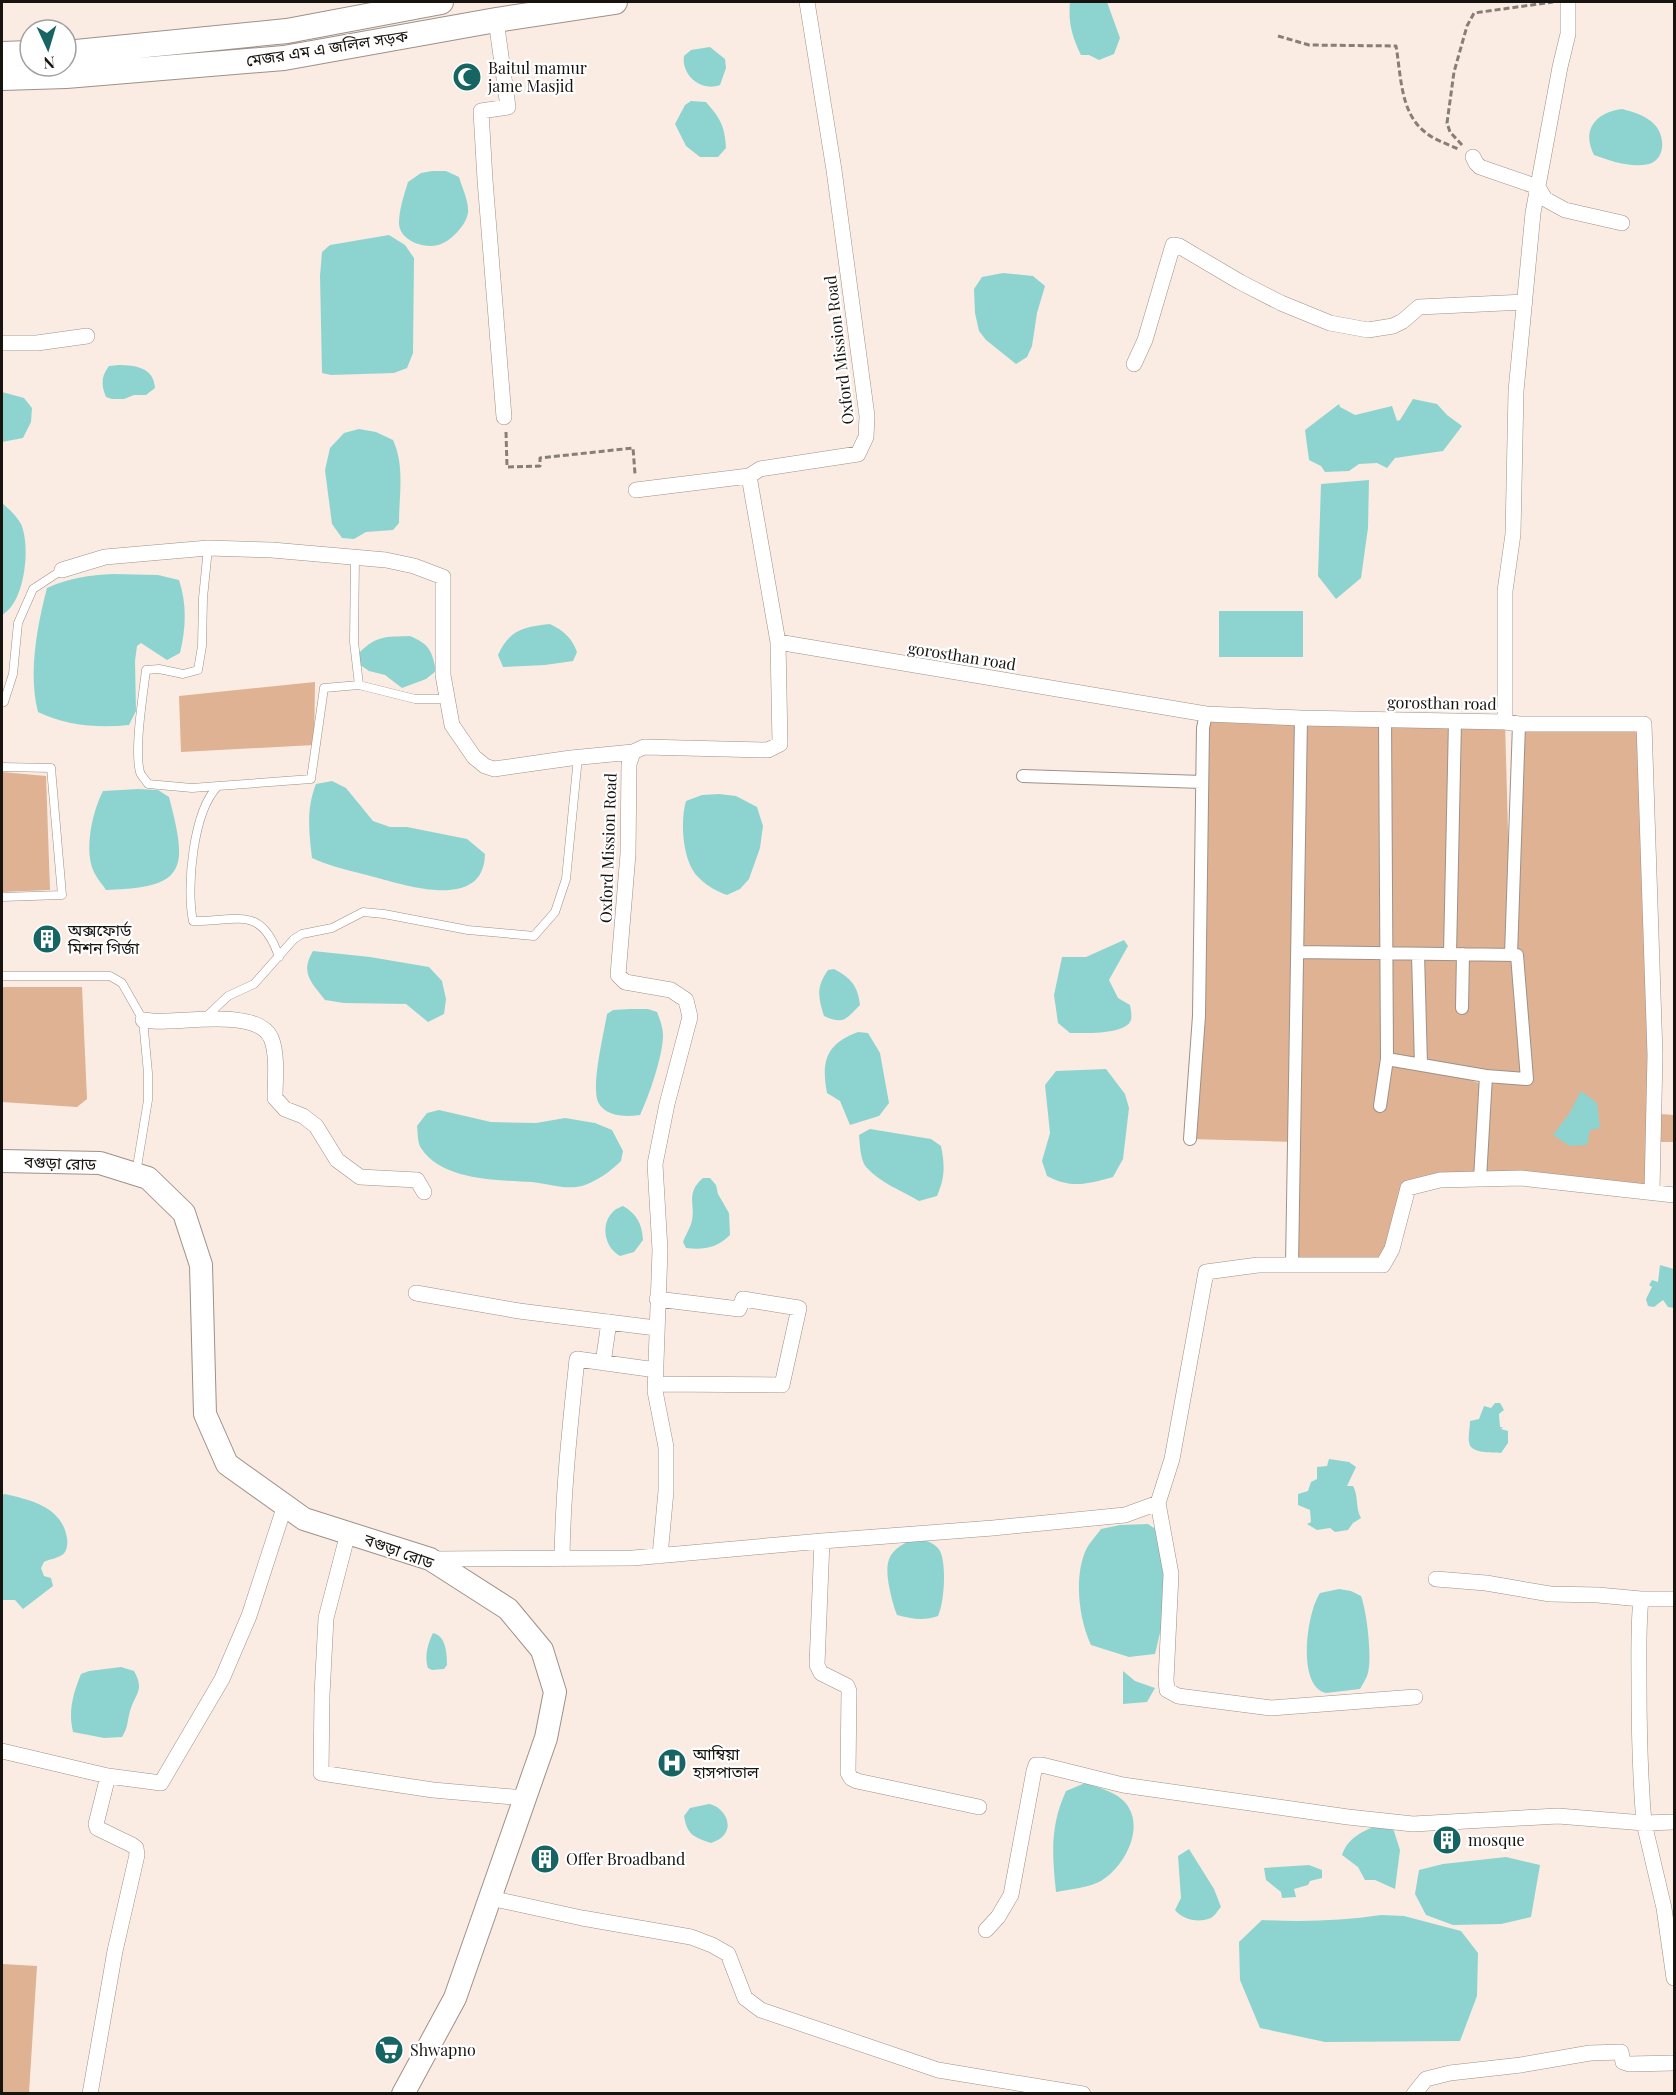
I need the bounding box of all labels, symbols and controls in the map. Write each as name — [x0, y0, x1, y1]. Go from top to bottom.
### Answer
north arrow — [18, 18, 78, 78]
street label: মেজর এম এ জলিল সড়ক — [244, 24, 410, 71]
text: N — [42, 53, 56, 74]
place label: Baitul mamur jame Masjid — [487, 57, 587, 96]
mosque icon: Baitul mamur jame Masjid — [451, 61, 483, 93]
street label: Oxford Mission Road — [819, 274, 858, 426]
street label: gorosthan road — [907, 637, 1018, 674]
street label: gorosthan road — [1387, 691, 1497, 714]
street label: Oxford Mission Road — [594, 773, 621, 923]
place label: অক্সফোর্ড মিশন গির্জা — [67, 919, 140, 958]
building icon: অক্সফোর্ড মিশন গির্জা — [31, 923, 63, 955]
street label: বগুড়া রোড — [23, 1151, 97, 1174]
street label: বগুড়া রোড — [361, 1528, 437, 1573]
place label: আম্বিয়া হাসপাতাল — [692, 1743, 759, 1782]
hospital icon: আম্বিয়া হাসপাতাল — [656, 1747, 688, 1779]
building icon: mosque — [1431, 1824, 1463, 1856]
place label: mosque — [1468, 1829, 1525, 1850]
building icon: Offer Broadband — [529, 1843, 561, 1875]
place label: Offer Broadband — [566, 1848, 685, 1869]
supermarket icon: Shwapno — [373, 2034, 405, 2066]
place label: Shwapno — [410, 2039, 476, 2060]

